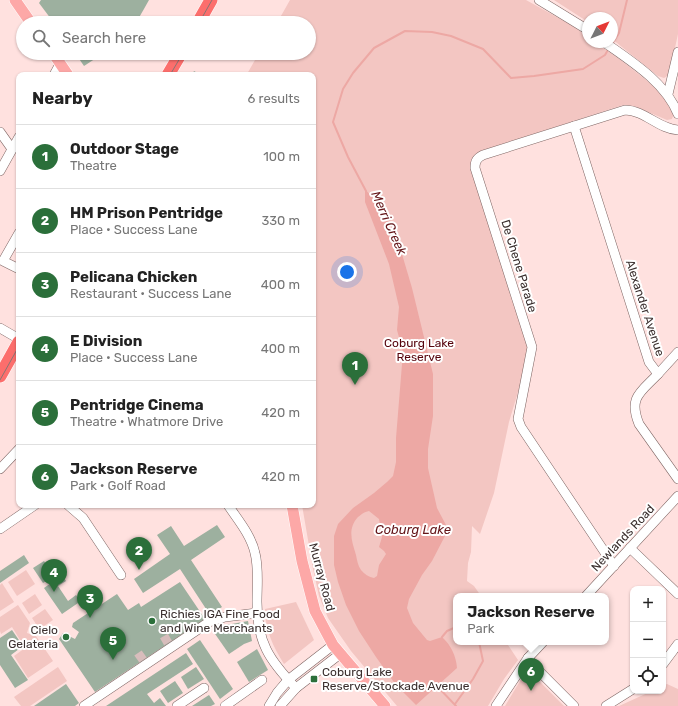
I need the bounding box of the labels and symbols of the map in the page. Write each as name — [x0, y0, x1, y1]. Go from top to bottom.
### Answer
north arrow — [582, 12, 618, 48]
water label: Merri Creek — [368, 189, 410, 258]
street label: De Chene Parade — [498, 218, 540, 314]
street label: Alexander Avenue — [623, 258, 667, 358]
your location — [337, 262, 357, 282]
park label: Coburg Lake Reserve — [384, 336, 454, 364]
pin: 1 — [342, 352, 368, 385]
street label: Newlands Road — [589, 502, 657, 574]
water label: Coburg Lake — [375, 522, 451, 538]
pin: 2 — [126, 537, 152, 570]
street label: Murray Road — [306, 541, 338, 613]
pin: 4 — [41, 559, 67, 592]
pin: 3 — [77, 585, 103, 618]
place label: Richies IGA Fine Food and Wine Merchants — [160, 607, 280, 635]
marker: Richies IGA Fine Food and Wine Merchants — [147, 616, 157, 626]
place label: Cielo Gelateria — [8, 623, 58, 651]
pin: 5 — [100, 627, 126, 660]
marker: Cielo Gelateria — [61, 632, 71, 642]
pin: 6 — [518, 658, 544, 691]
place label: Coburg Lake Reserve/Stockade Avenue — [322, 665, 470, 693]
marker: Coburg Lake Reserve/Stockade Avenue — [309, 674, 319, 684]

